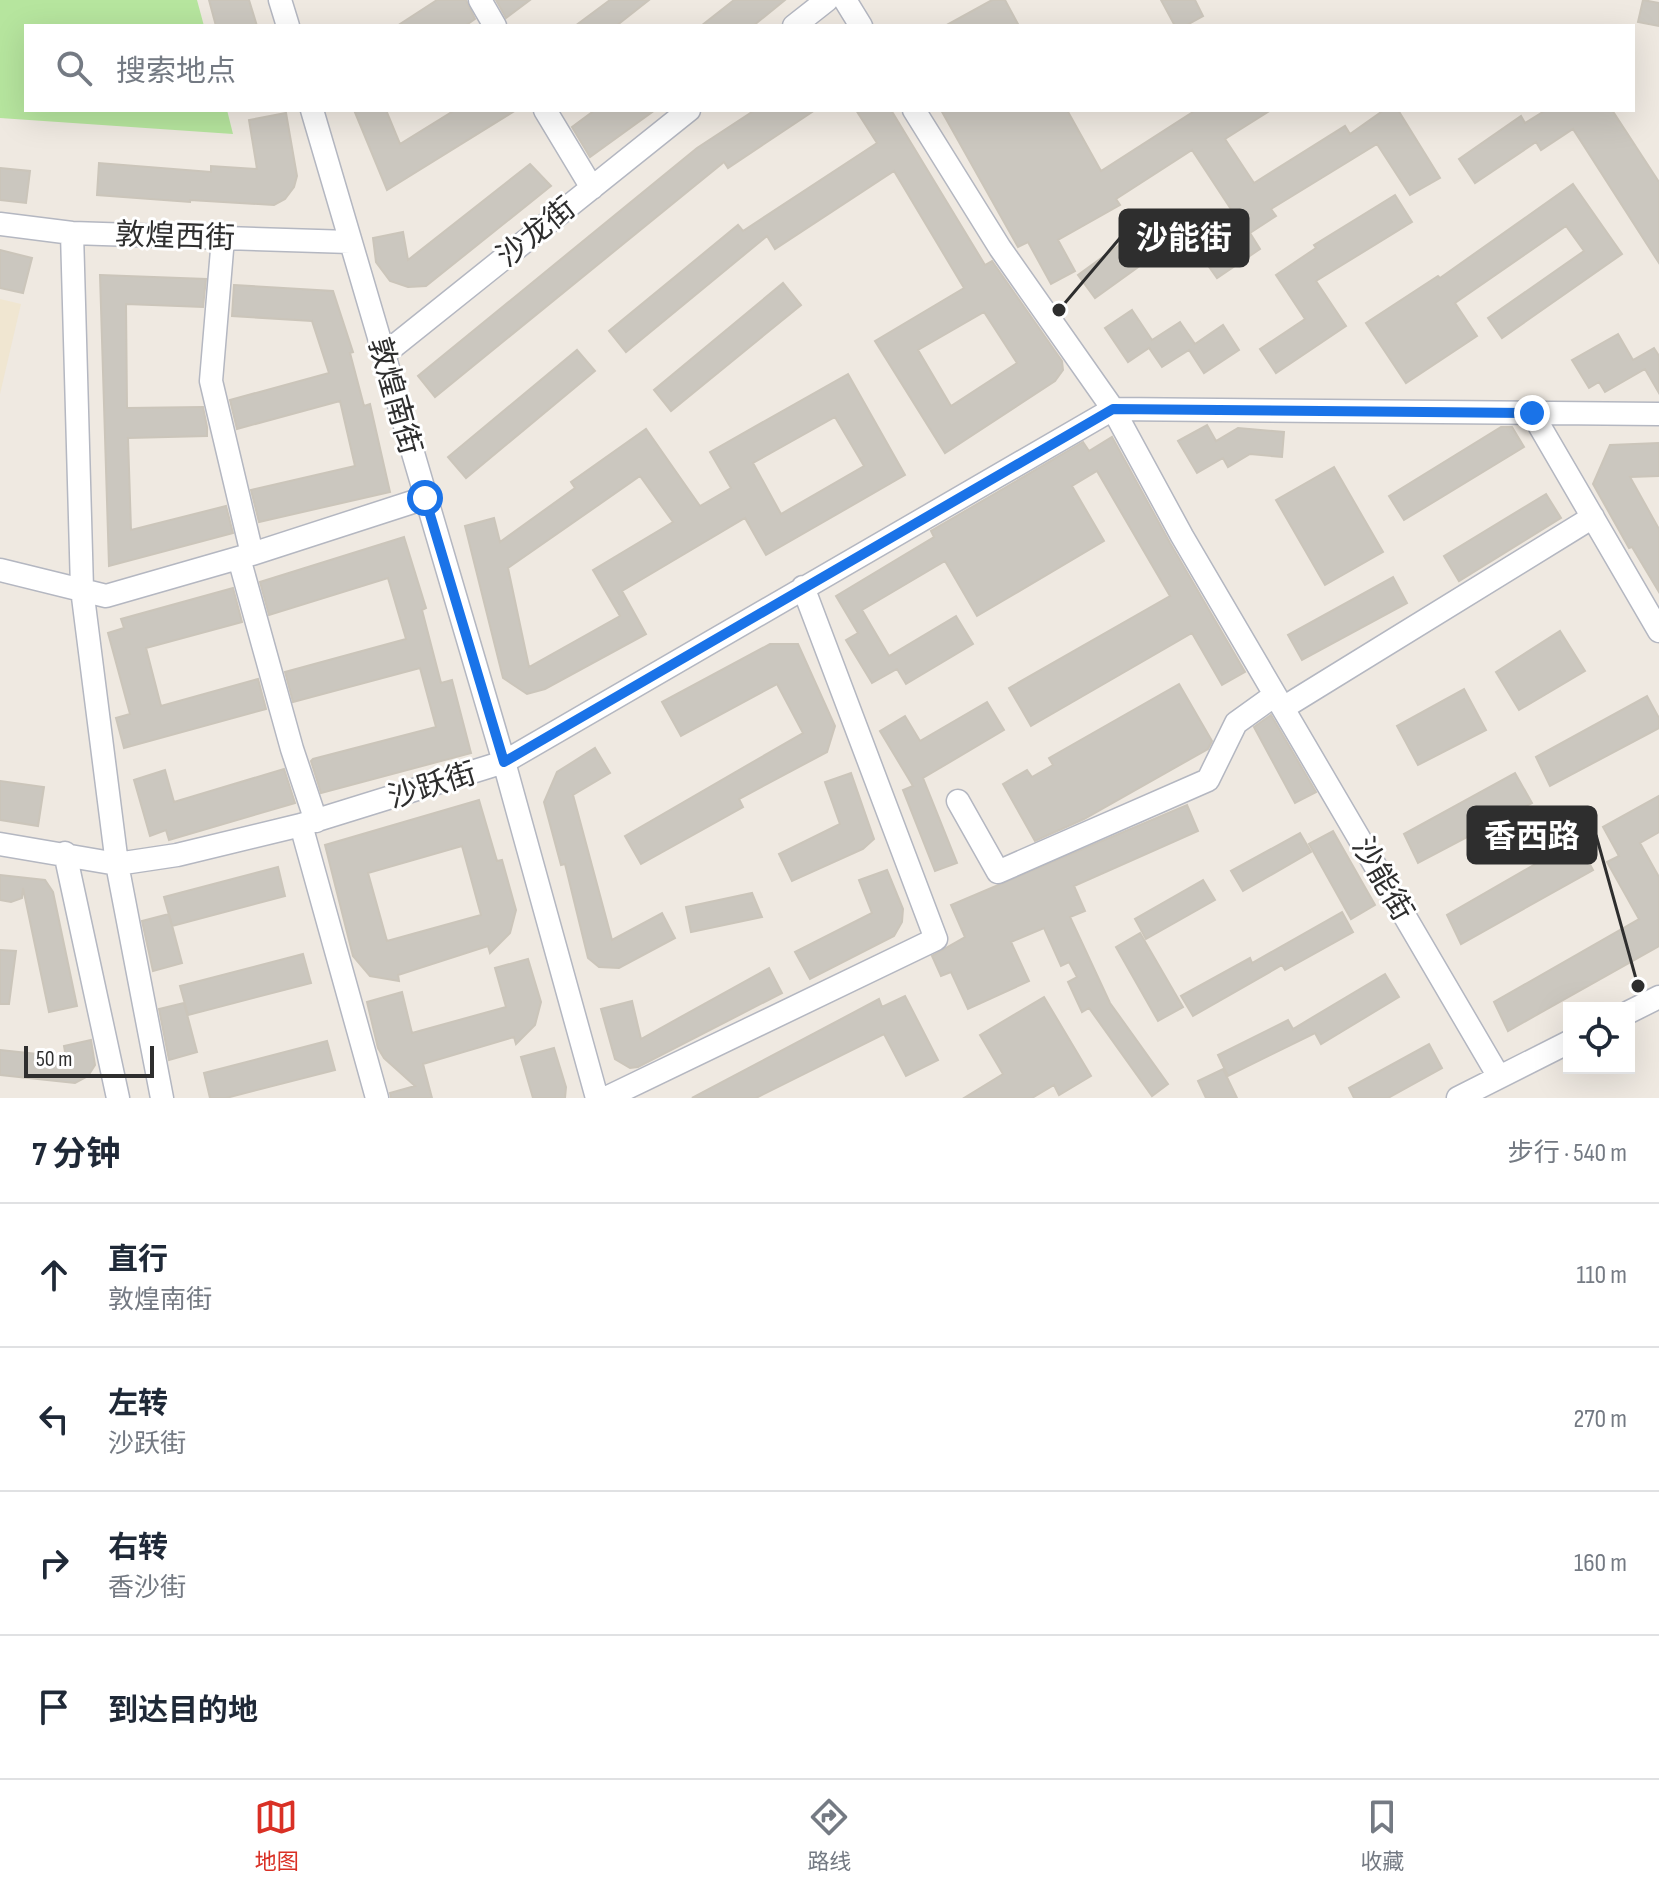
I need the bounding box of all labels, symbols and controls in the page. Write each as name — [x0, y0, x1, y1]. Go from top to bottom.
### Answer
search box — [24, 24, 1635, 112]
icon: search — [52, 46, 96, 90]
text: 搜索地点 — [116, 54, 236, 90]
street label: 沙龙街 — [490, 190, 583, 275]
callout: 沙能街 — [1120, 210, 1248, 266]
street label: 敦煌西街 — [114, 217, 236, 257]
text: 沙能街 — [1136, 220, 1232, 259]
street label: 敦煌南街 — [360, 334, 428, 459]
route end — [1514, 395, 1550, 431]
route start — [407, 480, 443, 516]
street label: 沙跃街 — [384, 756, 481, 816]
callout: 香西路 — [1468, 807, 1596, 863]
text: 香西路 — [1484, 818, 1580, 857]
street label: 沙能街 — [1344, 832, 1420, 927]
map controls — [1563, 1002, 1635, 1074]
button: locate — [1563, 1002, 1635, 1074]
scale bar — [24, 1042, 154, 1078]
text: 50 m — [36, 1046, 72, 1073]
text: 7 分钟 — [32, 1134, 120, 1175]
text: 步行 · 540 m — [1508, 1138, 1627, 1169]
text: 直行 — [108, 1242, 168, 1278]
icon: ahead — [32, 1253, 76, 1297]
text: 110 m — [1576, 1260, 1627, 1291]
text: 敦煌南街 — [108, 1285, 212, 1316]
text: 左转 — [108, 1386, 168, 1422]
icon: left — [32, 1397, 76, 1441]
text: 270 m — [1574, 1404, 1627, 1435]
text: 沙跃街 — [108, 1429, 186, 1460]
text: 右转 — [108, 1530, 168, 1566]
icon: right — [32, 1541, 76, 1585]
text: 160 m — [1574, 1548, 1627, 1579]
text: 香沙街 — [108, 1573, 186, 1604]
icon: arrive — [32, 1685, 76, 1729]
text: 到达目的地 — [108, 1693, 258, 1729]
tab: 地图 — [254, 1795, 299, 1876]
tab: 路线 — [807, 1795, 852, 1876]
tab: 收藏 — [1360, 1795, 1405, 1876]

